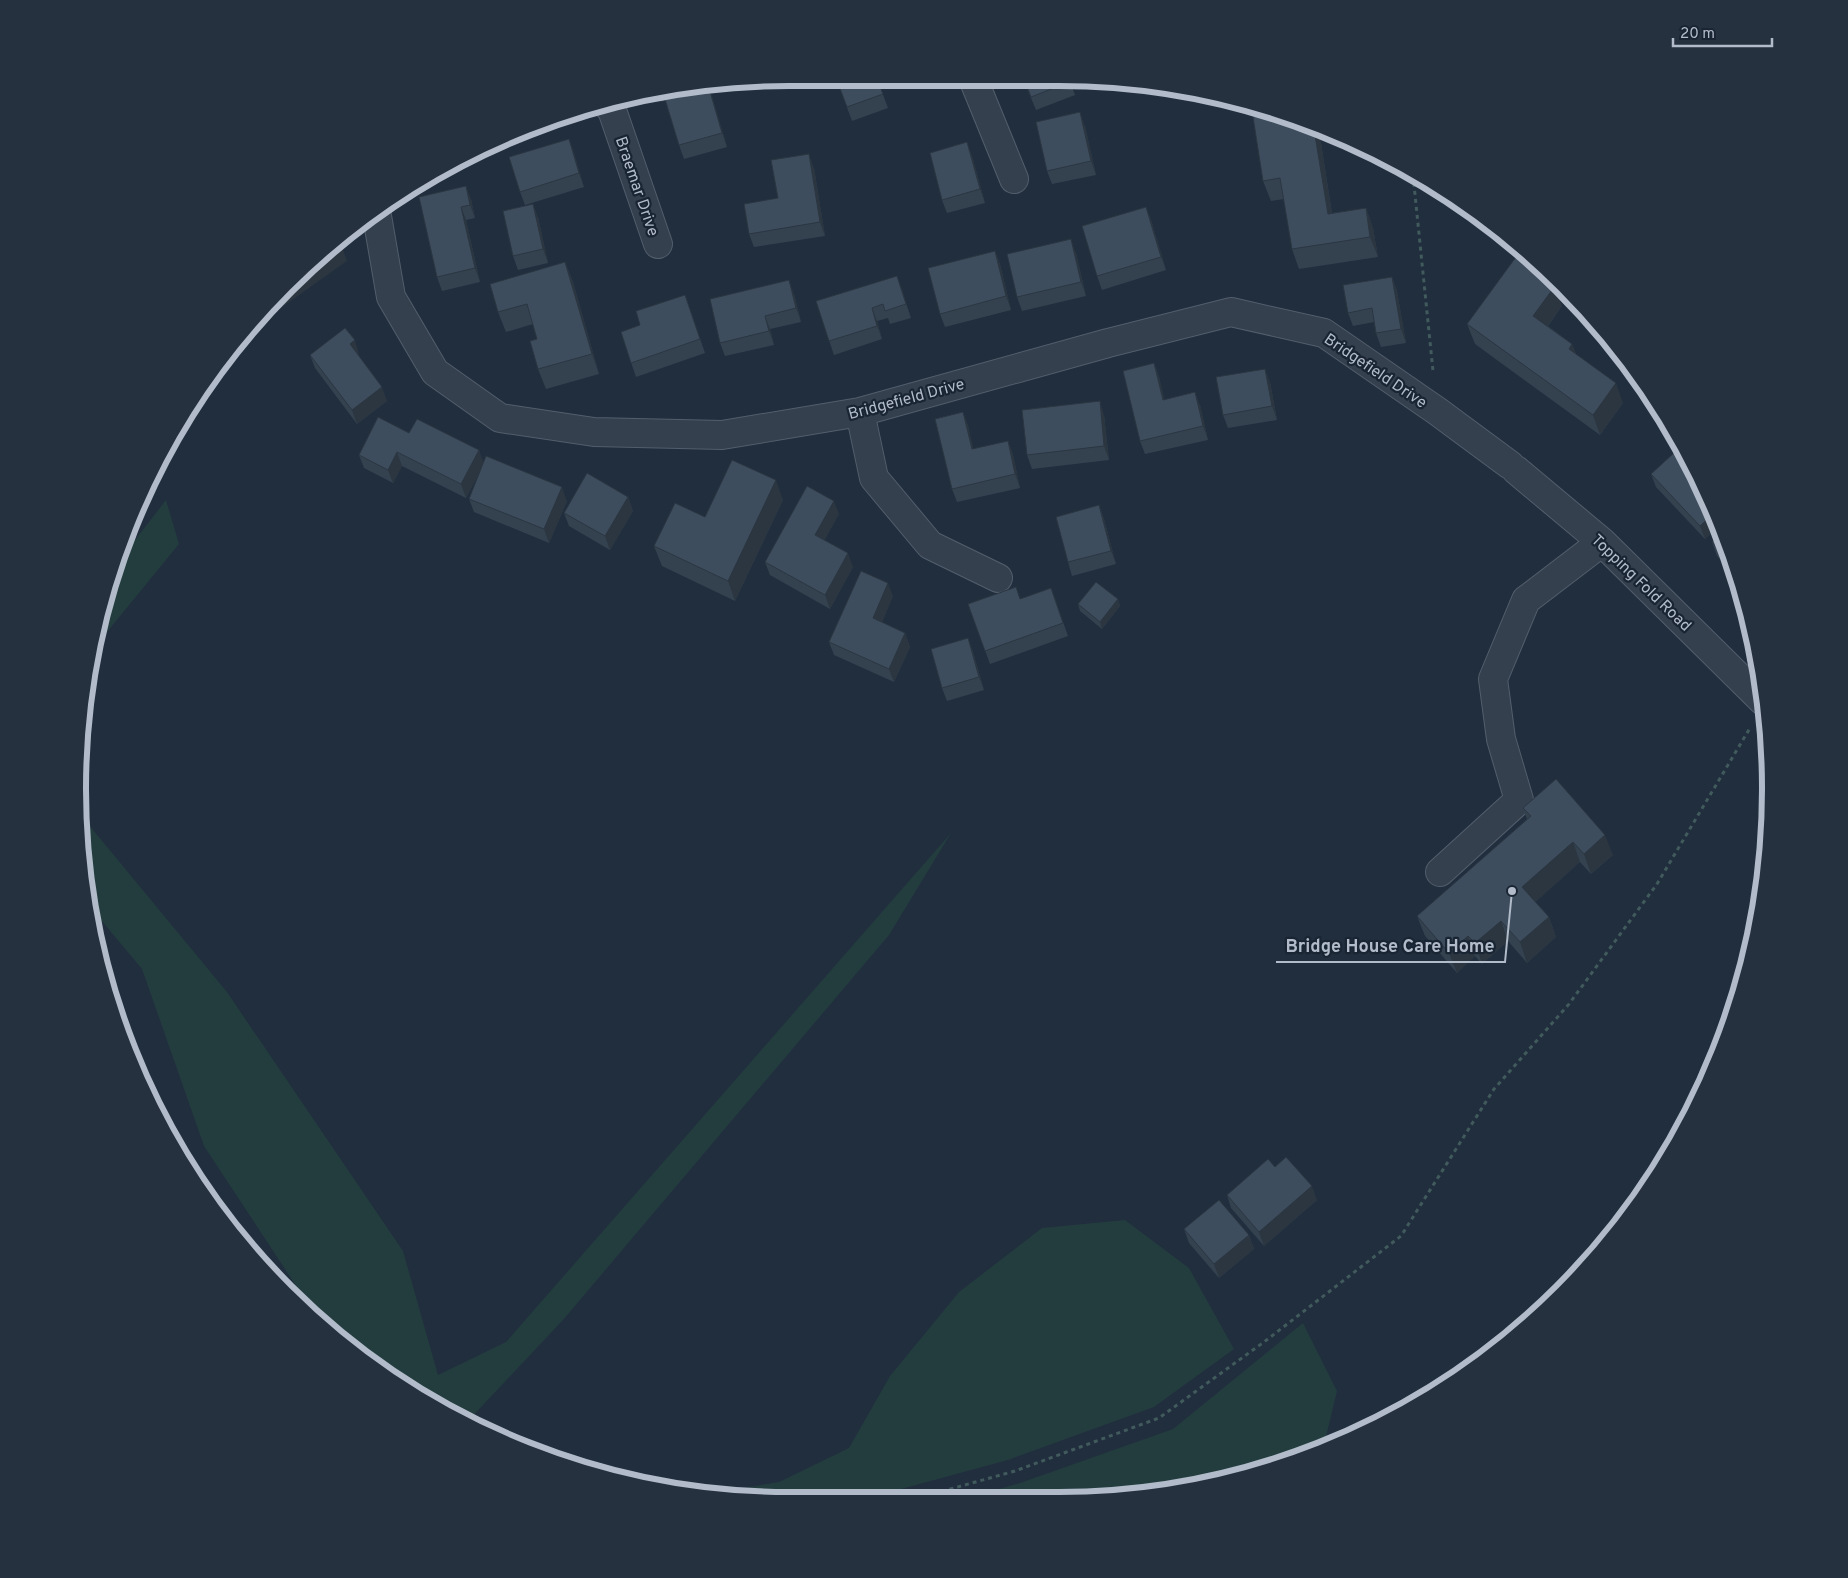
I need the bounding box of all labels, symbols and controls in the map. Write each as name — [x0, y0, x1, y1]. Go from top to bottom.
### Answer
scale bar — [1673, 15, 1772, 47]
text: 20 m — [1680, 25, 1715, 44]
street label: Braemar Drive — [610, 134, 662, 239]
street label: Bridgefield Drive — [1320, 330, 1430, 413]
street label: Bridgefield Drive — [846, 375, 967, 425]
street label: Topping Fold Road — [1586, 531, 1695, 636]
callout: Bridge House Care Home — [1276, 929, 1505, 962]
text: Bridge House Care Home — [1285, 936, 1495, 959]

